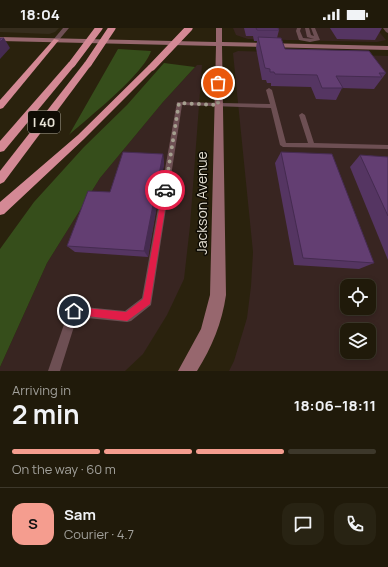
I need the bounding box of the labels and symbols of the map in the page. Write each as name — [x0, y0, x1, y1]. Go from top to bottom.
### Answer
pin — [201, 66, 235, 100]
road number: I 40 — [28, 111, 60, 133]
street label: Jackson Avenue — [192, 151, 211, 255]
courier — [145, 170, 185, 210]
pin — [57, 294, 91, 328]

